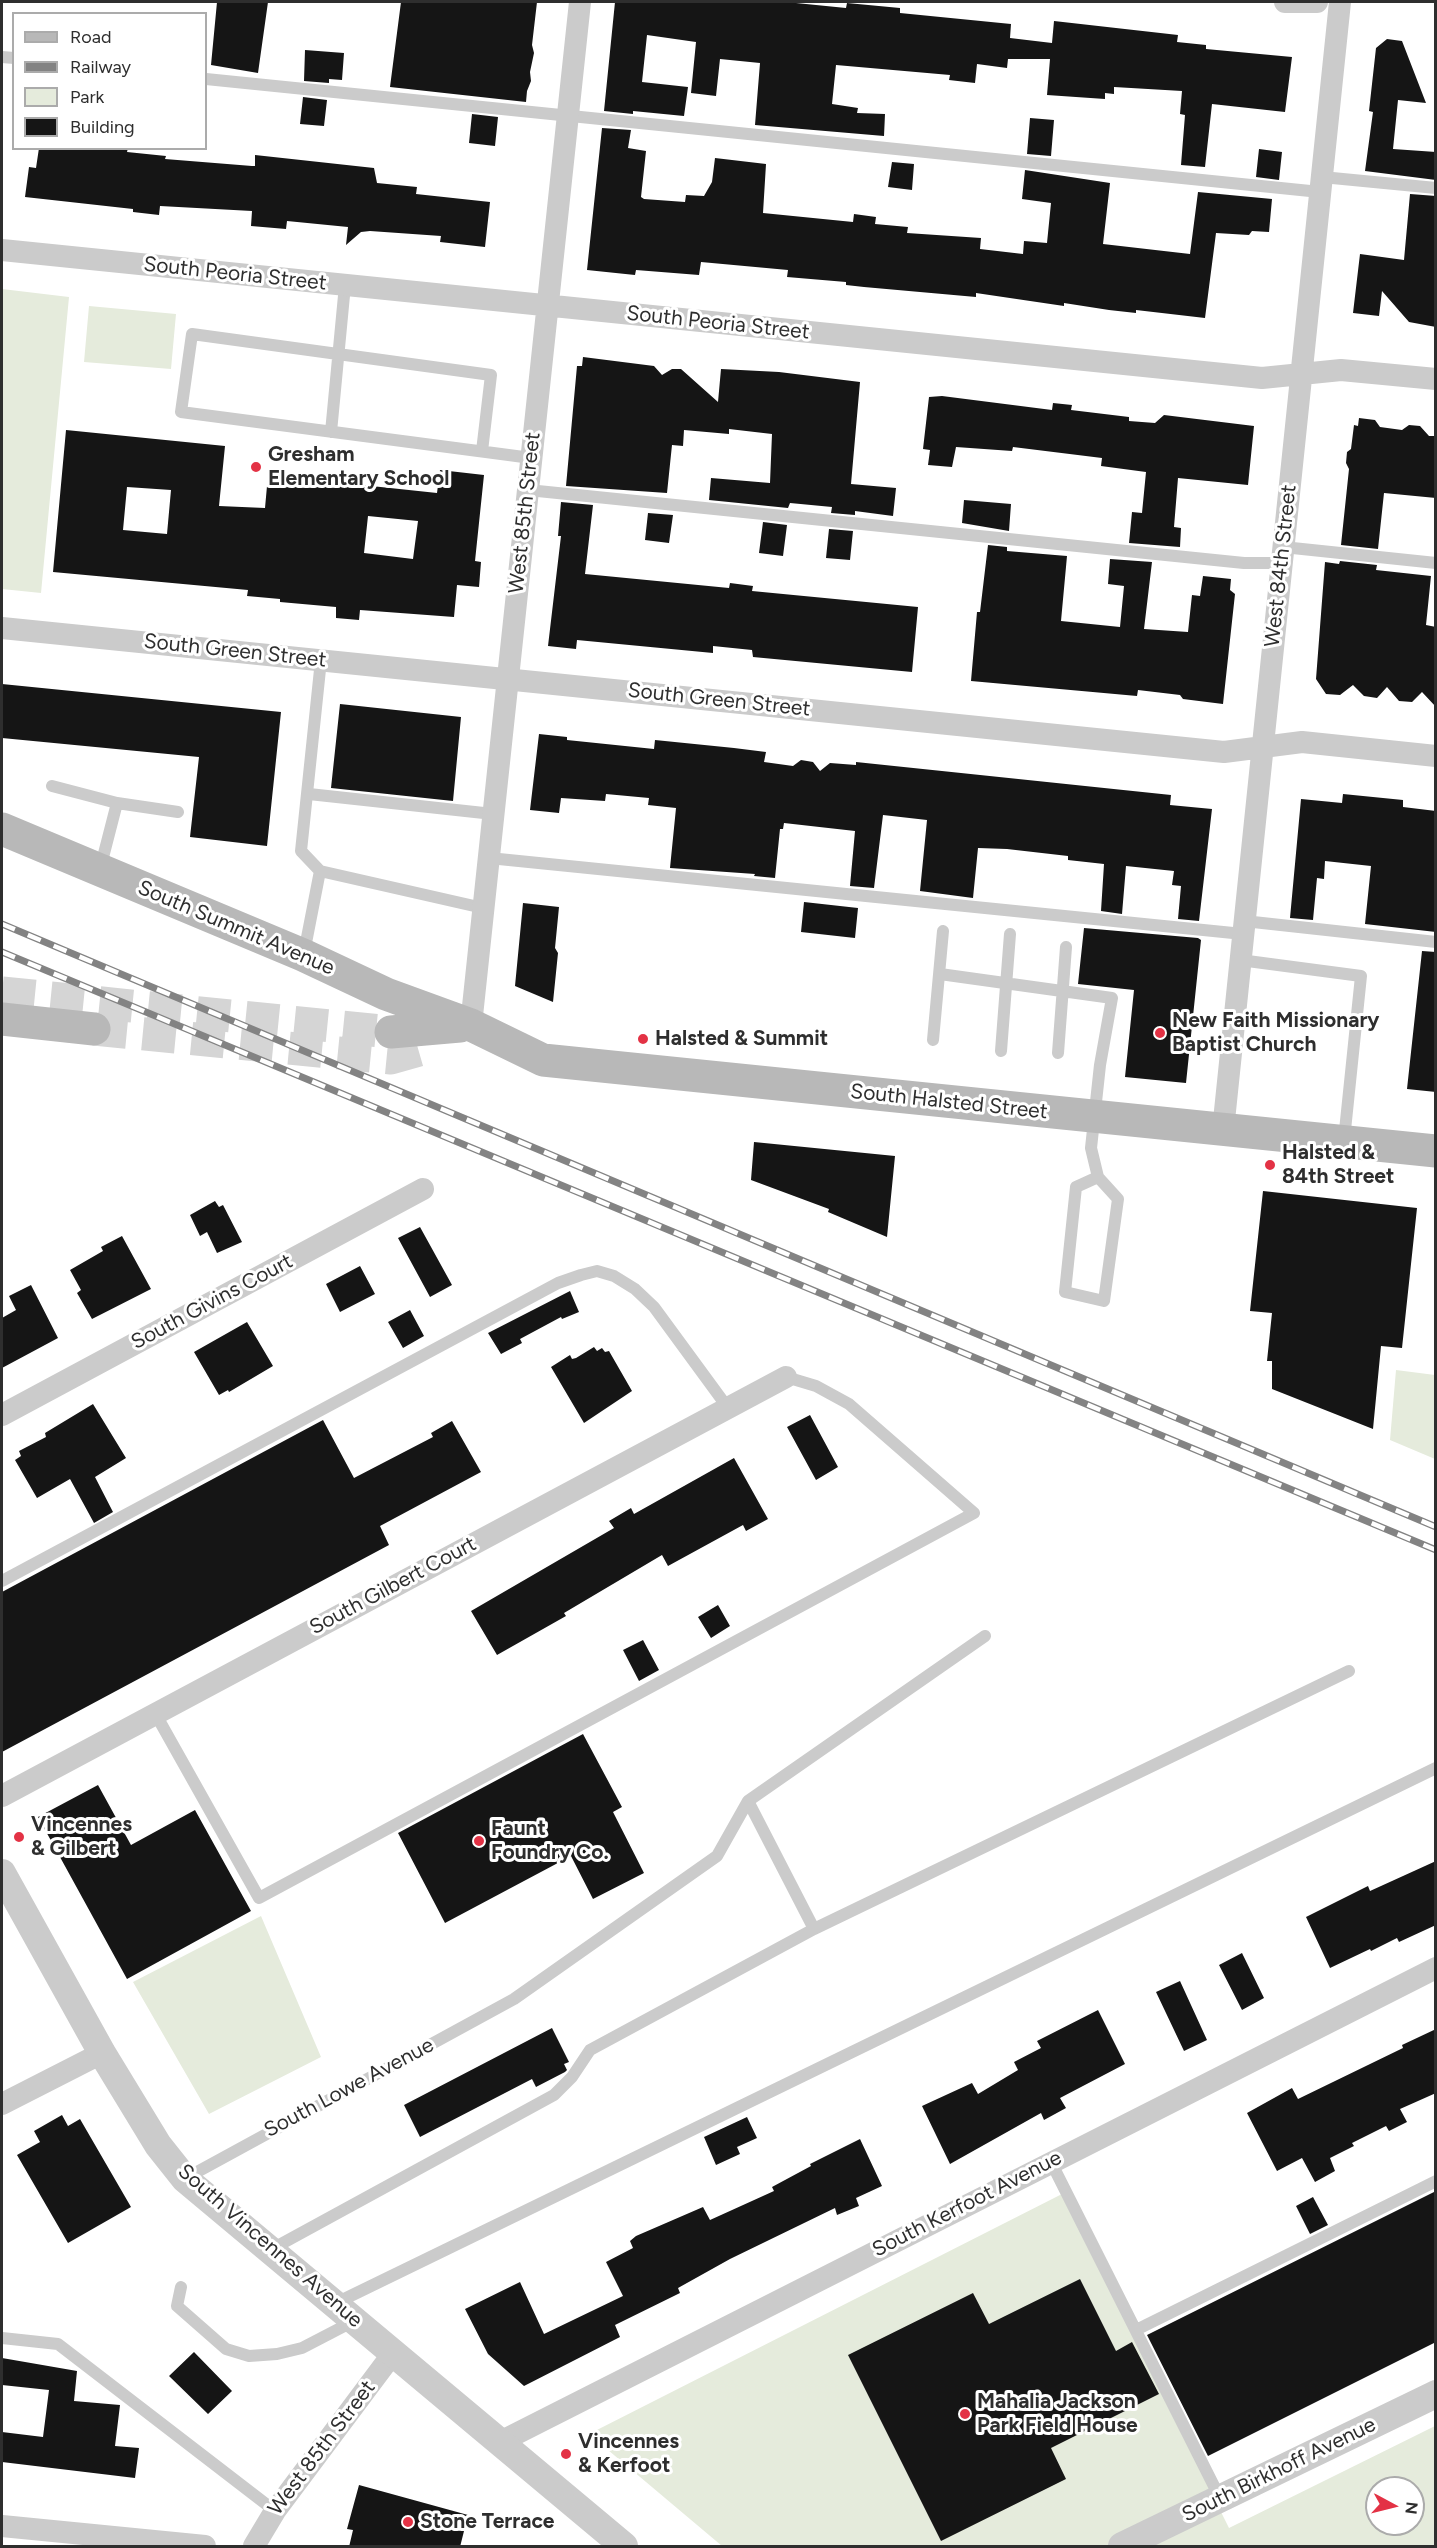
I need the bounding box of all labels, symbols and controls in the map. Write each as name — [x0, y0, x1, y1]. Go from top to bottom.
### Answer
legend — [12, 12, 207, 150]
text: Road — [70, 26, 111, 48]
text: Railway — [70, 56, 131, 78]
text: Park — [70, 86, 104, 108]
text: Building — [70, 116, 135, 138]
street label: South Peoria Street — [142, 252, 328, 296]
street label: South Peoria Street — [625, 301, 811, 345]
street label: West 85th Street — [504, 431, 546, 595]
place label: Gresham Elementary School — [268, 442, 449, 492]
marker: Gresham Elementary School — [249, 460, 263, 474]
street label: West 84th Street — [1260, 483, 1302, 649]
street label: South Green Street — [143, 629, 327, 673]
street label: South Green Street — [627, 678, 811, 722]
street label: South Summit Avenue — [134, 875, 338, 981]
place label: New Faith Missionary Baptist Church — [1172, 1008, 1379, 1058]
place label: Halsted & Summit — [655, 1026, 828, 1052]
marker: New Faith Missionary Baptist Church — [1153, 1026, 1167, 1040]
marker: Halsted & Summit — [636, 1032, 650, 1046]
street label: South Halsted Street — [849, 1079, 1049, 1125]
place label: Halsted & 84th Street — [1282, 1140, 1394, 1190]
marker: Halsted & 84th Street — [1263, 1158, 1277, 1172]
street label: South Givins Court — [127, 1249, 297, 1355]
street label: South Gilbert Court — [305, 1531, 481, 1641]
place label: Vincennes & Gilbert — [31, 1812, 132, 1862]
place label: Faunt Foundry Co. — [491, 1816, 609, 1866]
marker: Vincennes & Gilbert — [12, 1830, 26, 1844]
marker: Faunt Foundry Co. — [472, 1834, 486, 1848]
street label: South Lowe Avenue — [260, 2033, 438, 2143]
street label: South Kerfoot Avenue — [868, 2145, 1066, 2263]
street label: South Vincennes Avenue — [172, 2159, 368, 2333]
street label: West 85th Street — [263, 2376, 381, 2520]
place label: Mahalia Jackson Park Field House — [977, 2389, 1138, 2439]
marker: Mahalia Jackson Park Field House — [958, 2407, 972, 2421]
street label: South Birkhoff Avenue — [1178, 2412, 1380, 2528]
place label: Vincennes & Kerfoot — [578, 2429, 679, 2479]
marker: Vincennes & Kerfoot — [559, 2447, 573, 2461]
north arrow — [1365, 2476, 1425, 2536]
text: N — [1401, 2501, 1422, 2515]
place label: Stone Terrace — [420, 2509, 554, 2535]
marker: Stone Terrace — [401, 2515, 415, 2529]

